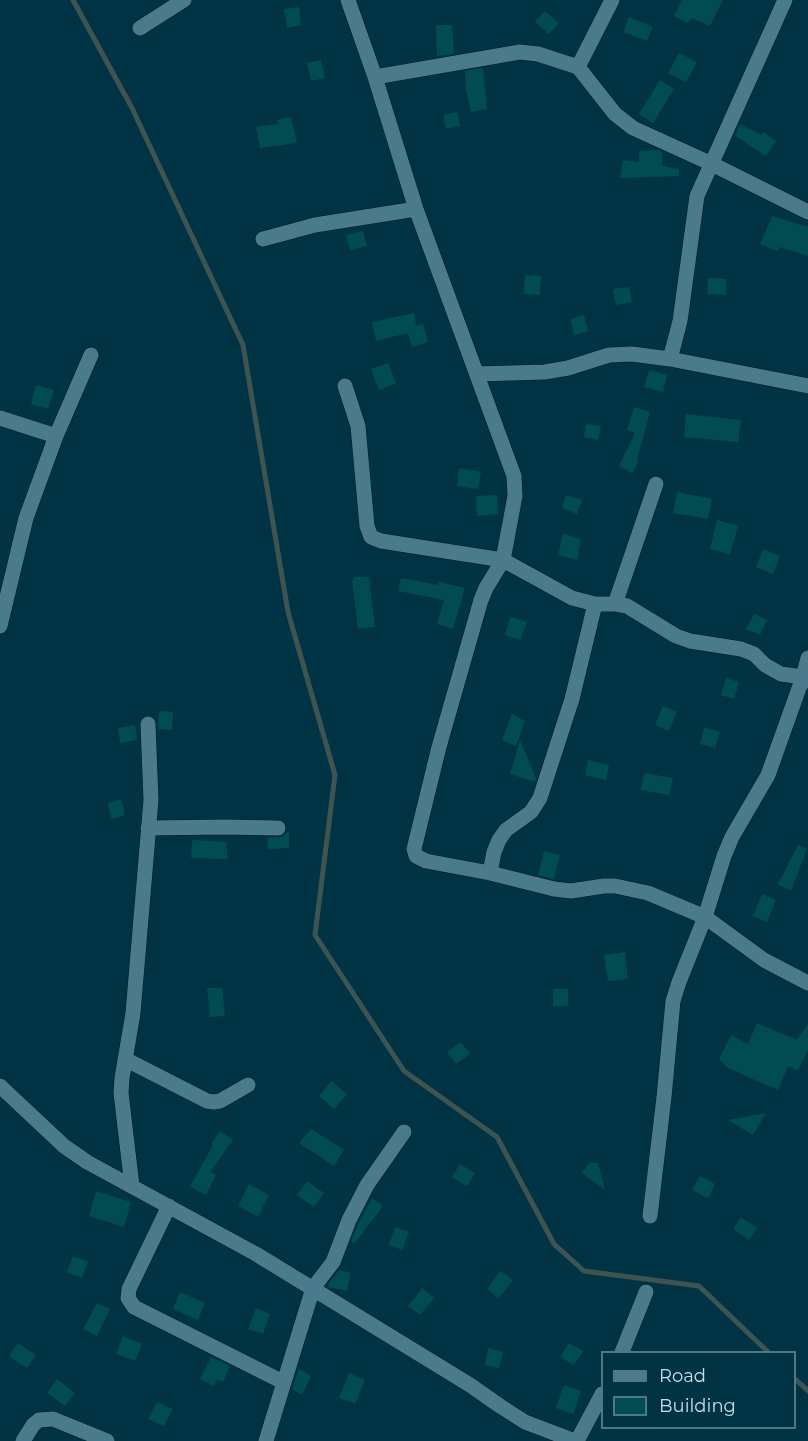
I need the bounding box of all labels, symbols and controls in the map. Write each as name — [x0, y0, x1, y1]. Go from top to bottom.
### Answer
legend — [601, 1351, 796, 1429]
text: Road — [659, 1365, 706, 1387]
text: Building — [659, 1395, 736, 1417]

